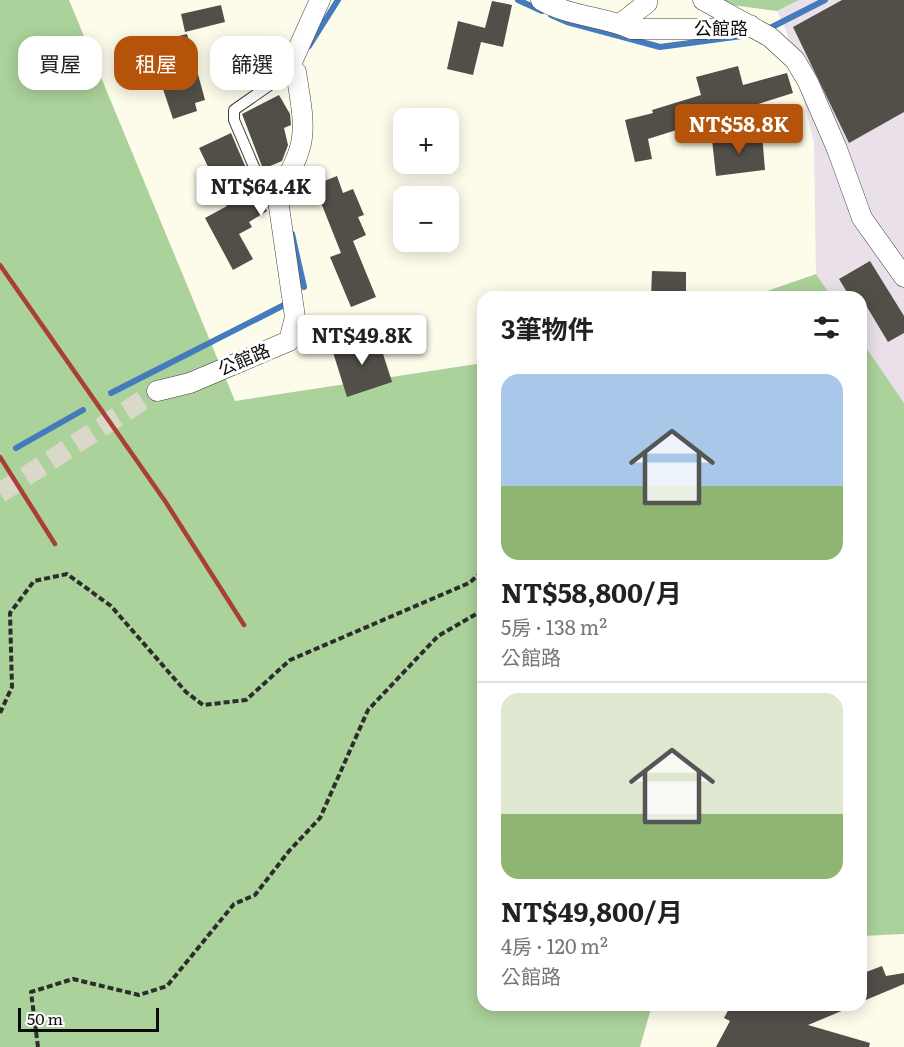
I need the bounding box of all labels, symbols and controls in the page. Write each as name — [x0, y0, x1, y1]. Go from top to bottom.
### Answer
street label: 公館路 — [694, 14, 748, 41]
chip: 買屋 — [18, 36, 102, 90]
chip: 租屋 — [114, 36, 198, 90]
chip: 篩選 — [210, 36, 294, 90]
pin: NT$58.8K — [677, 104, 801, 155]
map controls — [393, 108, 459, 252]
button: + — [393, 108, 459, 174]
text: NT$58.8K — [689, 108, 789, 138]
pin: NT$64.4K — [199, 166, 323, 217]
text: NT$64.4K — [210, 170, 312, 200]
button: − — [393, 186, 459, 252]
text: 3筆物件 — [501, 308, 594, 347]
icon: filters — [810, 311, 843, 344]
pin: NT$49.8K — [300, 315, 424, 366]
text: NT$49.8K — [311, 319, 413, 349]
street label: 公館路 — [213, 336, 274, 382]
icon: home — [618, 413, 726, 521]
text: NT$58,800/月 — [501, 572, 682, 611]
text: 5房 · 138 m² — [501, 611, 607, 641]
text: 公館路 — [501, 641, 561, 671]
icon: home — [618, 732, 726, 840]
text: NT$49,800/月 — [501, 891, 683, 930]
text: 4房 · 120 m² — [501, 930, 608, 960]
text: 公館路 — [501, 960, 561, 990]
scale bar — [18, 1005, 159, 1032]
text: 50 m — [27, 1006, 63, 1030]

